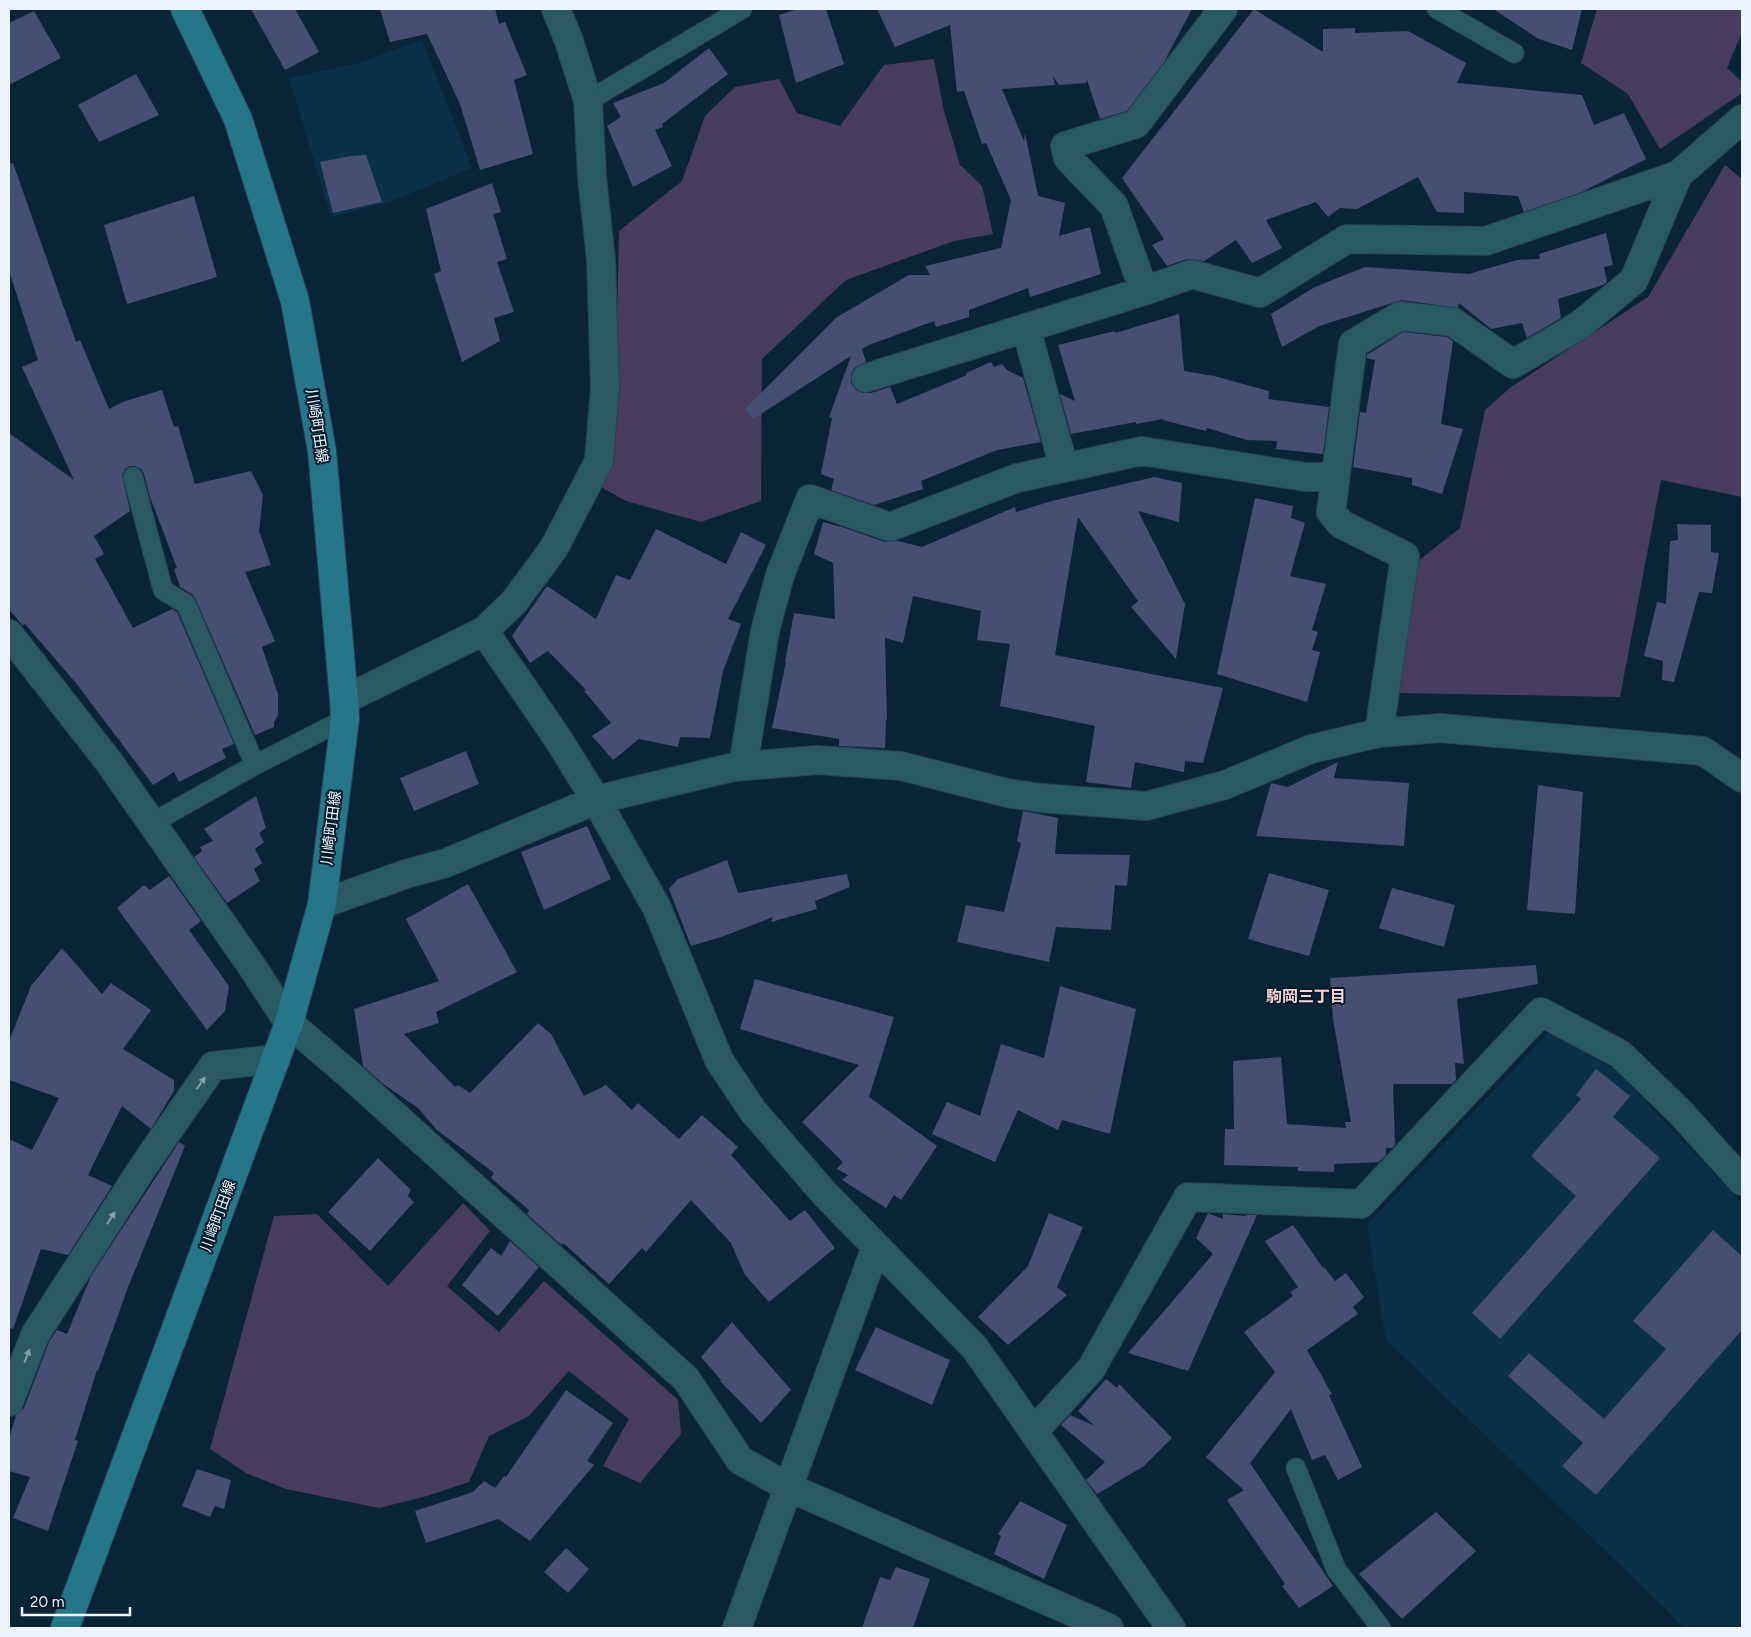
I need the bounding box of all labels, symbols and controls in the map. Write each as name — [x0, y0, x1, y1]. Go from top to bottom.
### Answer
street label: 川崎町田線 — [302, 388, 332, 464]
street label: 川崎町田線 — [317, 790, 345, 866]
district label: 駒岡三丁目 — [1266, 987, 1346, 1006]
one-way arrow — [196, 1076, 206, 1090]
street label: 川崎町田線 — [197, 1178, 239, 1254]
one-way arrow — [106, 1211, 116, 1224]
one-way arrow — [23, 1349, 31, 1364]
scale bar — [22, 1584, 130, 1616]
text: 20 m — [30, 1593, 64, 1611]

